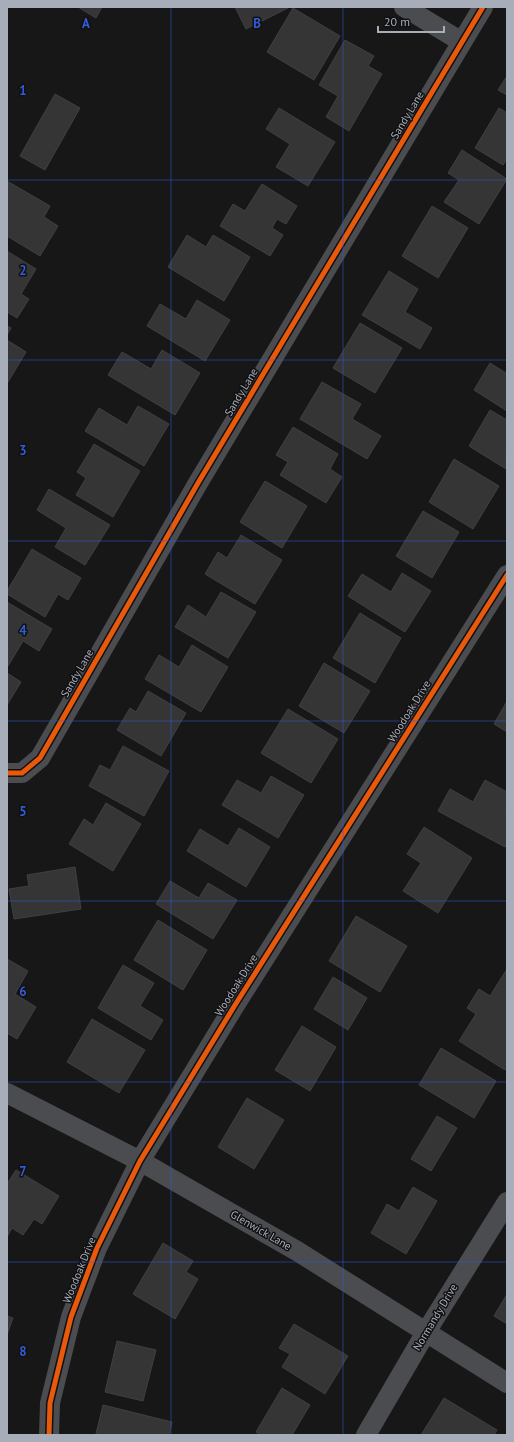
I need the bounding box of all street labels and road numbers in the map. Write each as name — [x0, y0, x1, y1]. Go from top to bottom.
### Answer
street label: Sandy Lane — [387, 88, 427, 142]
street label: Sandy Lane — [221, 365, 261, 419]
street label: Sandy Lane — [58, 646, 97, 700]
street label: Woodoak Drive — [384, 677, 434, 744]
street label: Woodoak Drive — [211, 951, 261, 1018]
street label: Glenwick Lane — [228, 1207, 294, 1253]
street label: Woodoak Drive — [59, 1234, 99, 1305]
street label: Normandy Drive — [410, 1281, 461, 1353]

